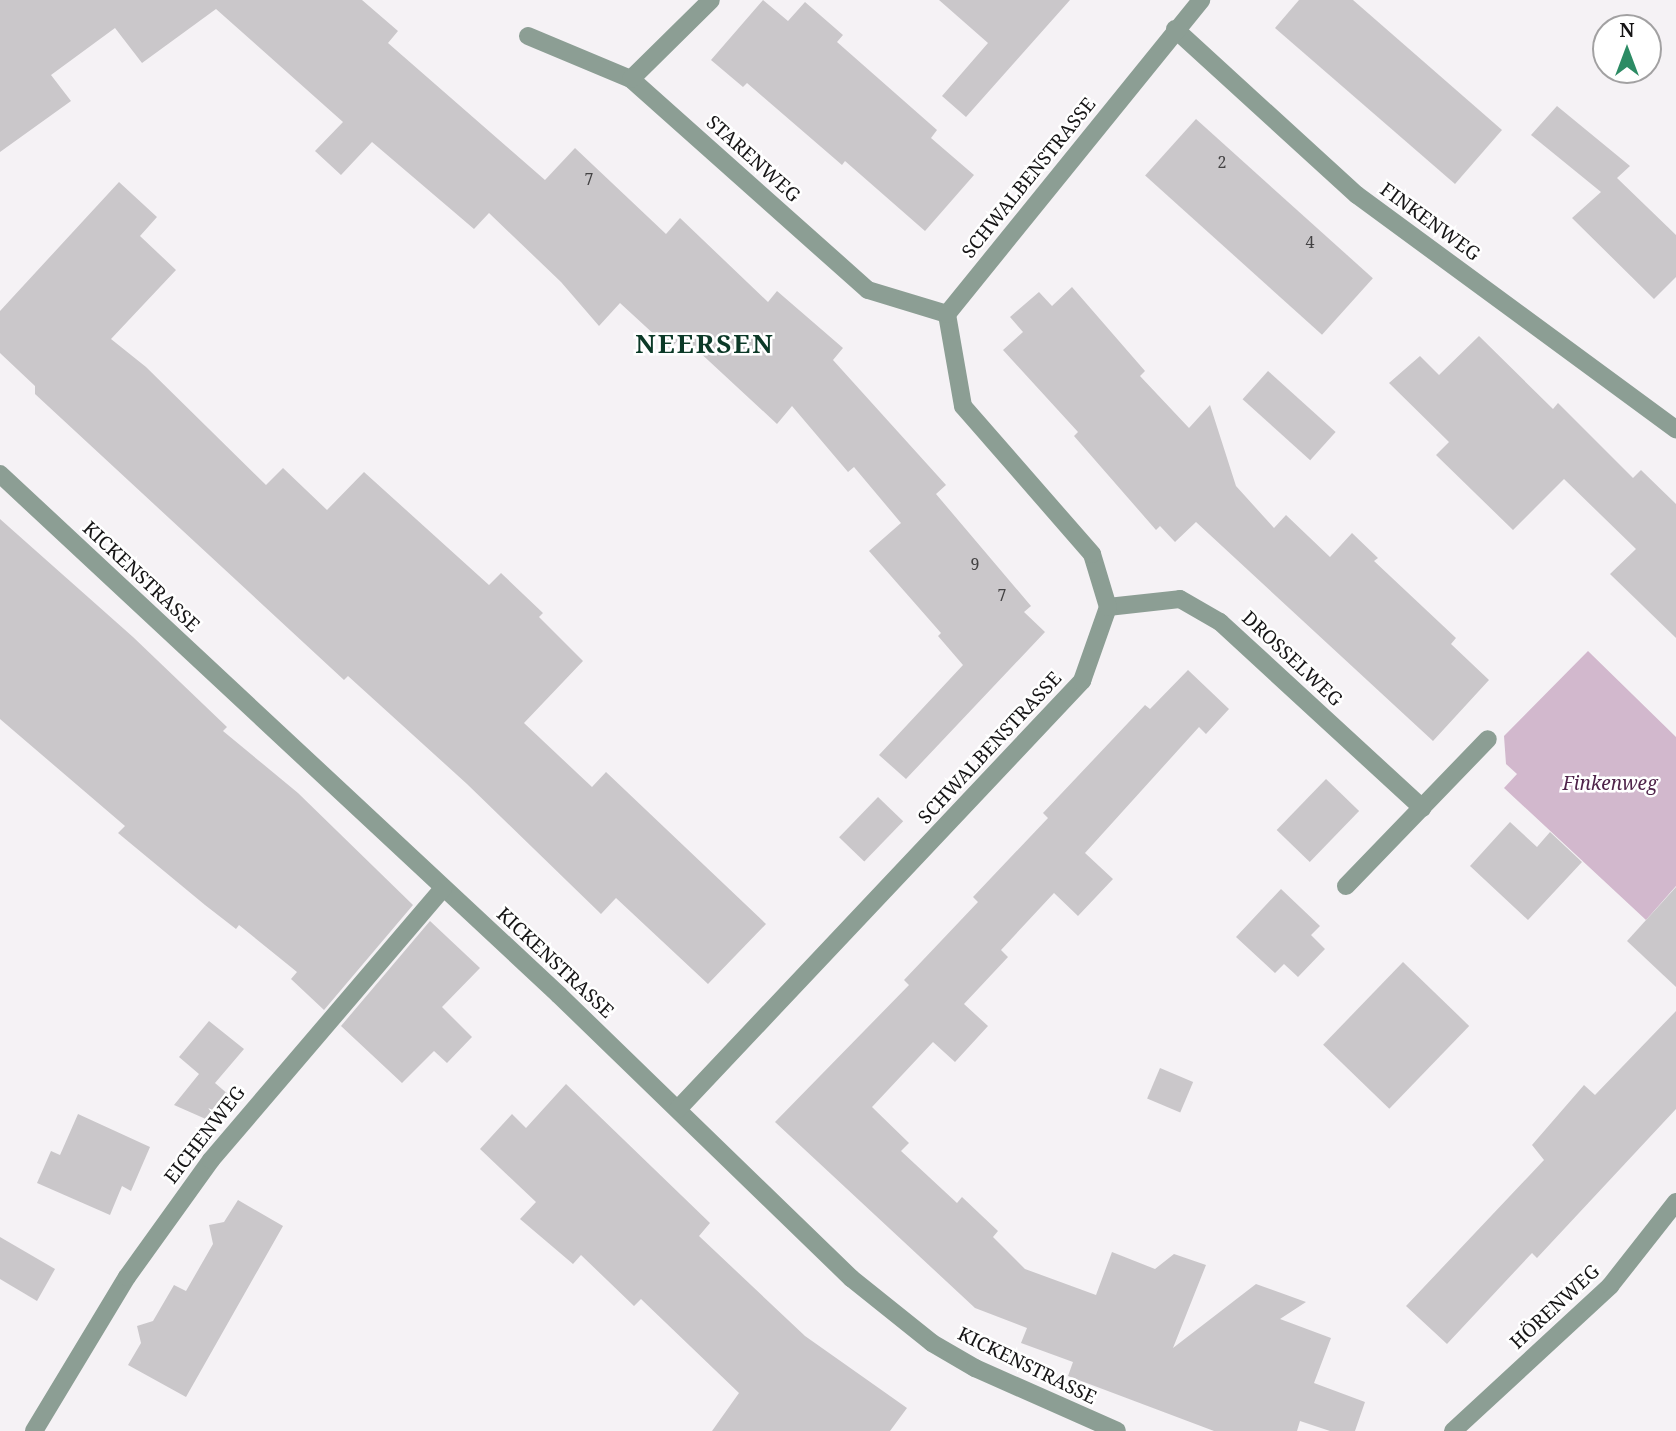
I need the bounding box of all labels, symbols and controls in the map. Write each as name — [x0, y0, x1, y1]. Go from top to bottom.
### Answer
north arrow — [1592, 14, 1662, 84]
text: N — [1620, 17, 1634, 43]
street label: SCHWALBENSTRASSE — [957, 93, 1101, 263]
street label: STARENWEG — [702, 111, 804, 207]
house number: 2 — [1218, 152, 1226, 172]
house number: 7 — [585, 169, 593, 189]
street label: FINKENWEG — [1376, 178, 1484, 266]
house number: 4 — [1306, 232, 1314, 252]
district label: NEERSEN — [636, 328, 774, 360]
street label: KICKENSTRASSE — [78, 517, 204, 637]
house number: 9 — [971, 554, 979, 574]
house number: 7 — [998, 585, 1006, 605]
street label: DROSSELWEG — [1237, 607, 1347, 711]
street label: SCHWALBENSTRASSE — [914, 667, 1066, 829]
park label: Finkenweg — [1562, 773, 1658, 795]
street label: KICKENSTRASSE — [492, 903, 618, 1023]
street label: EICHENWEG — [160, 1082, 250, 1188]
street label: HÖRENWEG — [1506, 1260, 1604, 1354]
street label: KICKENSTRASSE — [954, 1323, 1100, 1409]

